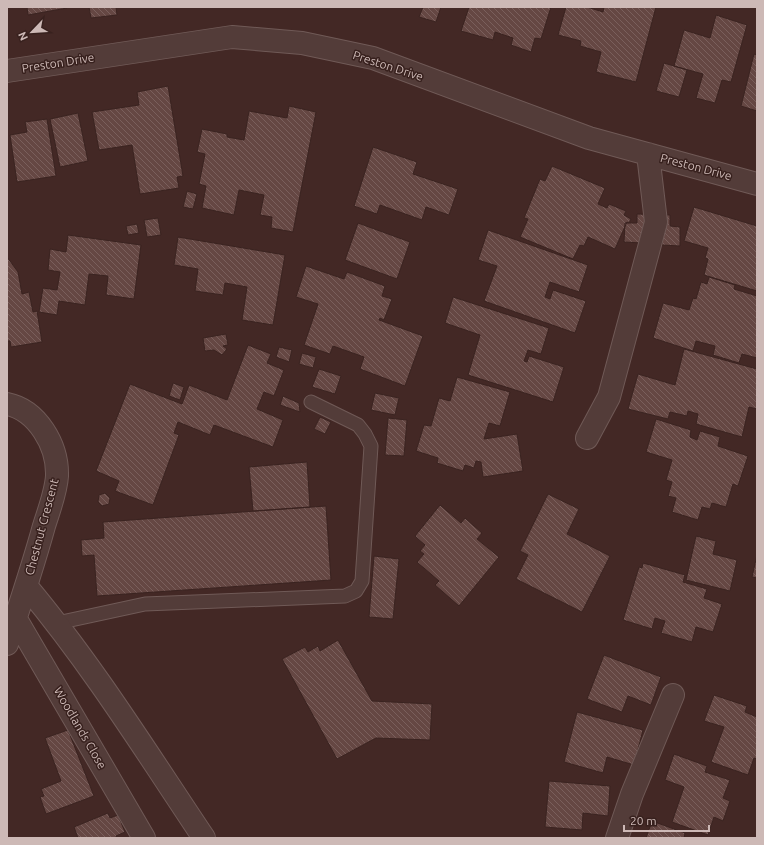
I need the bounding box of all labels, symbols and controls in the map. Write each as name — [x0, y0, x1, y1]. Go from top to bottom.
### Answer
north arrow — [12, 12, 52, 52]
text: N — [16, 30, 30, 42]
street label: Preston Drive — [351, 48, 425, 83]
street label: Preston Drive — [21, 50, 95, 75]
street label: Preston Drive — [659, 151, 733, 182]
street label: Chestnut Crescent — [22, 477, 61, 577]
street label: Woodlands Close — [52, 684, 109, 771]
scale bar — [624, 807, 709, 833]
text: 20 m — [630, 814, 657, 827]

